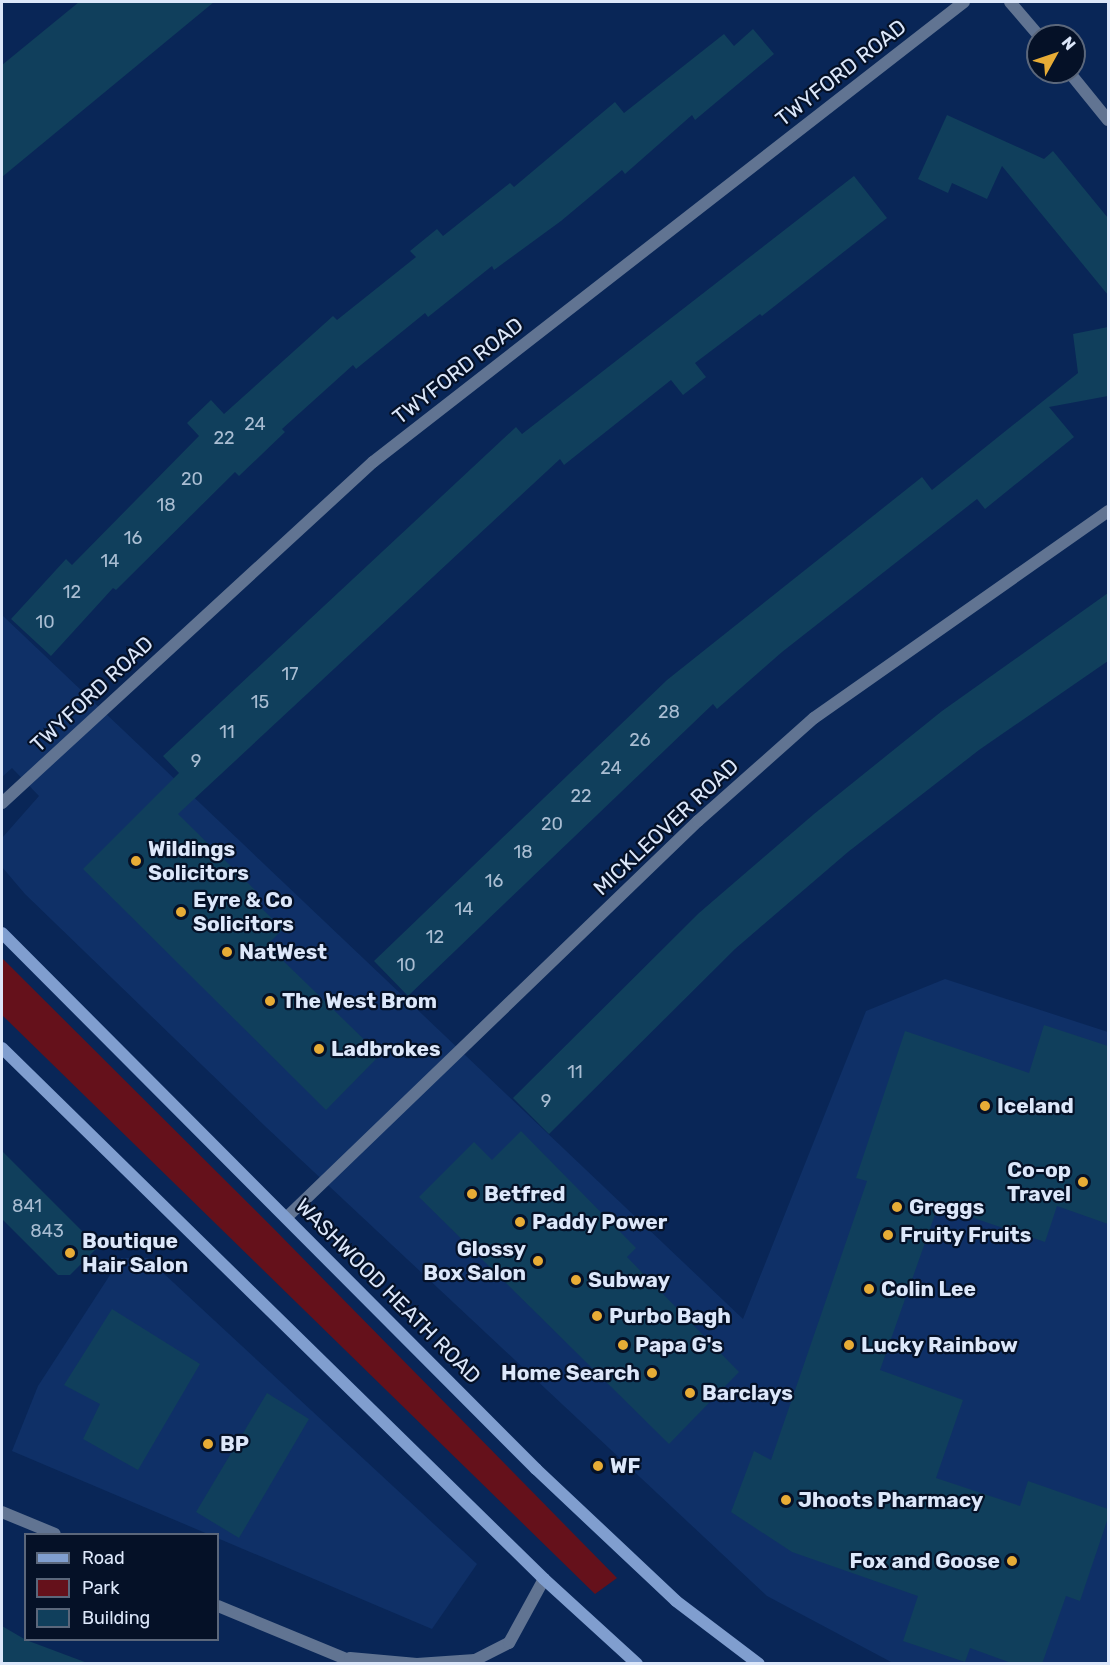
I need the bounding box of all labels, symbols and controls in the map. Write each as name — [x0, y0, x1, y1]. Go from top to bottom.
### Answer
street label: TWYFORD ROAD — [771, 14, 911, 132]
north arrow — [1026, 24, 1086, 84]
text: N — [1058, 33, 1080, 54]
street label: TWYFORD ROAD — [388, 312, 528, 430]
house number: 24 — [244, 413, 266, 435]
house number: 22 — [213, 427, 235, 449]
house number: 20 — [181, 468, 203, 490]
house number: 18 — [156, 494, 176, 516]
house number: 16 — [124, 527, 142, 549]
house number: 14 — [101, 550, 119, 572]
house number: 12 — [63, 581, 81, 603]
house number: 10 — [35, 611, 55, 633]
street label: TWYFORD ROAD — [25, 631, 159, 757]
house number: 17 — [282, 663, 298, 685]
house number: 15 — [251, 691, 269, 713]
house number: 28 — [658, 701, 680, 723]
house number: 11 — [219, 721, 235, 743]
house number: 26 — [629, 729, 651, 751]
house number: 9 — [191, 750, 201, 772]
street label: MICKLEOVER ROAD — [588, 753, 744, 901]
house number: 24 — [600, 757, 622, 779]
house number: 22 — [570, 785, 592, 807]
house number: 20 — [541, 813, 563, 835]
place label: Wildings Solicitors — [148, 836, 249, 886]
house number: 18 — [513, 841, 533, 863]
marker: Wildings Solicitors — [129, 854, 143, 868]
house number: 16 — [485, 870, 503, 892]
place label: Eyre & Co Solicitors — [193, 887, 294, 937]
house number: 14 — [455, 898, 473, 920]
marker: Eyre & Co Solicitors — [174, 905, 188, 919]
house number: 12 — [426, 926, 444, 948]
place label: NatWest — [239, 939, 327, 965]
marker: NatWest — [220, 945, 234, 959]
house number: 10 — [396, 954, 416, 976]
place label: The West Brom — [282, 988, 437, 1014]
marker: The West Brom — [263, 994, 277, 1008]
place label: Ladbrokes — [331, 1036, 441, 1062]
marker: Ladbrokes — [312, 1042, 326, 1056]
house number: 11 — [567, 1061, 583, 1083]
house number: 9 — [541, 1090, 551, 1112]
place label: Iceland — [997, 1093, 1074, 1119]
marker: Iceland — [978, 1099, 992, 1113]
place label: Co-op Travel — [1007, 1157, 1071, 1207]
marker: Co-op Travel — [1076, 1175, 1090, 1189]
place label: Betfred — [484, 1181, 566, 1207]
marker: Betfred — [465, 1187, 479, 1201]
street label: WASHWOOD HEATH ROAD — [290, 1193, 486, 1389]
place label: Greggs — [909, 1194, 984, 1220]
house number: 841 — [12, 1195, 42, 1217]
marker: Greggs — [890, 1200, 904, 1214]
place label: Paddy Power — [532, 1209, 668, 1235]
marker: Paddy Power — [513, 1215, 527, 1229]
house number: 843 — [30, 1220, 64, 1242]
place label: Fruity Fruits — [900, 1222, 1032, 1248]
place label: Boutique Hair Salon — [82, 1228, 189, 1278]
marker: Fruity Fruits — [881, 1228, 895, 1242]
place label: Glossy Box Salon — [423, 1236, 526, 1286]
marker: Boutique Hair Salon — [63, 1246, 77, 1260]
marker: Glossy Box Salon — [531, 1254, 545, 1268]
place label: Subway — [588, 1267, 670, 1293]
marker: Subway — [569, 1273, 583, 1287]
place label: Colin Lee — [881, 1276, 976, 1302]
marker: Colin Lee — [862, 1282, 876, 1296]
place label: Purbo Bagh — [609, 1303, 731, 1329]
marker: Purbo Bagh — [590, 1309, 604, 1323]
place label: Papa G's — [635, 1332, 723, 1358]
place label: Lucky Rainbow — [861, 1332, 1018, 1358]
marker: Papa G's — [616, 1338, 630, 1352]
marker: Lucky Rainbow — [842, 1338, 856, 1352]
place label: Home Search — [501, 1360, 640, 1386]
marker: Home Search — [645, 1366, 659, 1380]
place label: Barclays — [702, 1380, 793, 1406]
marker: Barclays — [683, 1386, 697, 1400]
place label: BP — [220, 1431, 249, 1457]
marker: BP — [201, 1437, 215, 1451]
place label: WF — [610, 1453, 640, 1479]
marker: WF — [591, 1459, 605, 1473]
place label: Jhoots Pharmacy — [798, 1487, 983, 1513]
marker: Jhoots Pharmacy — [779, 1493, 793, 1507]
legend — [24, 1533, 219, 1641]
text: Road — [82, 1547, 125, 1569]
place label: Fox and Goose — [849, 1548, 1000, 1574]
marker: Fox and Goose — [1005, 1554, 1019, 1568]
text: Park — [82, 1577, 119, 1599]
text: Building — [82, 1607, 150, 1629]

